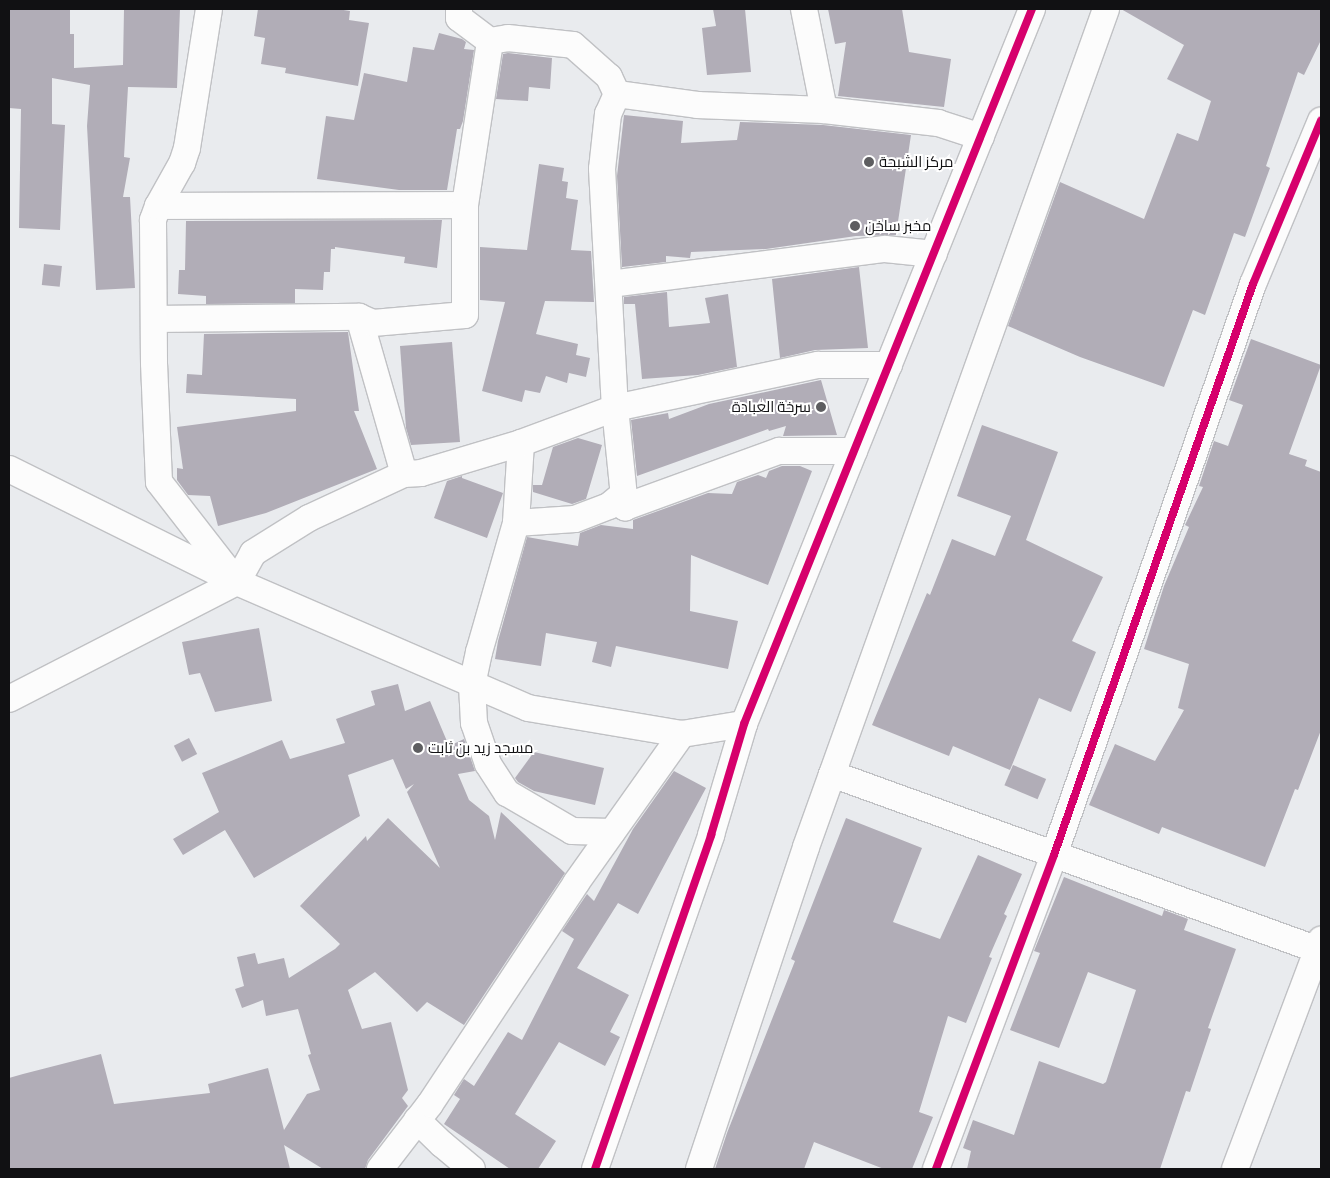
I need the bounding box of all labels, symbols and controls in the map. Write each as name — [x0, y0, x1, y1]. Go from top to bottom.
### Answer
place label: مركز الشبحة — [879, 153, 953, 171]
marker: مركز الشبحة — [863, 156, 875, 168]
place label: مخبز ساخن — [865, 217, 931, 235]
marker: مخبز ساخن — [849, 220, 861, 232]
place label: سرخة العبادة — [732, 398, 811, 416]
marker: سرخة العبادة — [815, 401, 827, 413]
place label: مسجد زيد بن ثابت — [428, 739, 533, 757]
marker: مسجد زيد بن ثابت — [412, 742, 424, 754]

